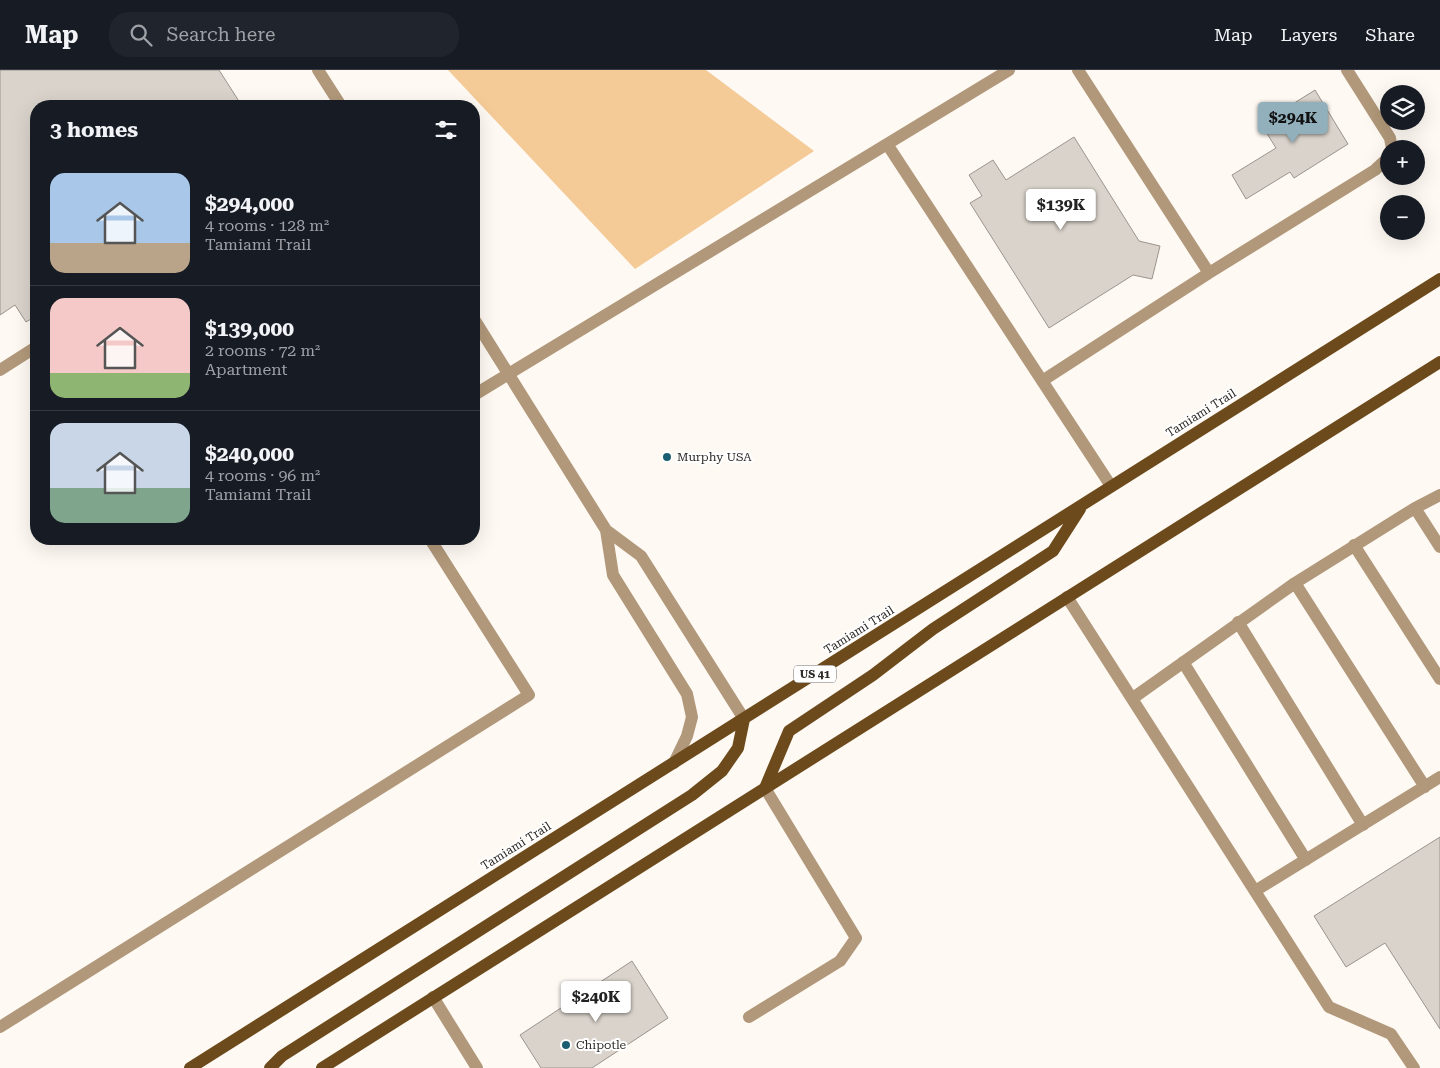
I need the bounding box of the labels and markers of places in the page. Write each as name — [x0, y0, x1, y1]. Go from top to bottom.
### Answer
pin: $294K — [1258, 102, 1328, 144]
pin: $139K — [1026, 189, 1096, 231]
place label: Murphy USA — [677, 450, 752, 464]
marker: Murphy USA — [661, 451, 673, 463]
pin: $240K — [561, 980, 631, 1023]
place label: Chipotle — [576, 1038, 627, 1052]
marker: Chipotle — [560, 1039, 572, 1051]

